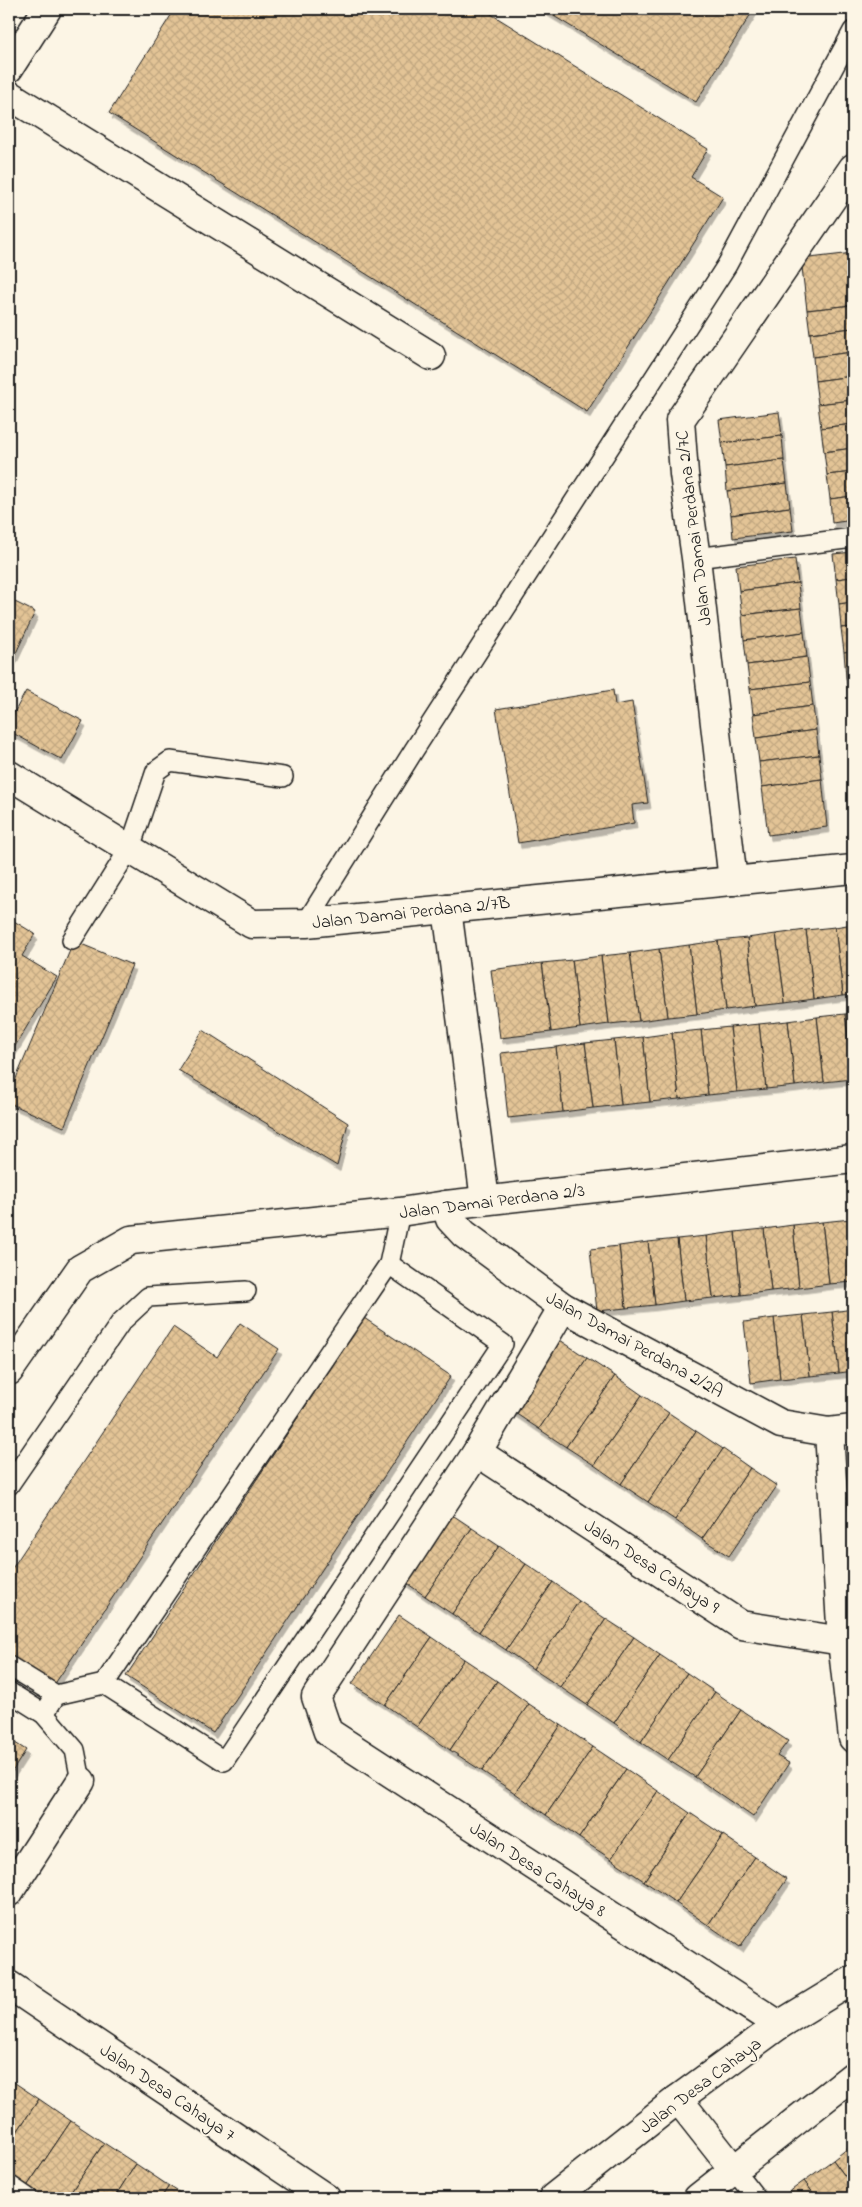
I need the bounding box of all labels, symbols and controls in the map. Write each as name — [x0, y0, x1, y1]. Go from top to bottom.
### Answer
street label: Jalan Damai Perdana 2/7C — [670, 428, 720, 627]
street label: Jalan Damai Perdana 2/7B — [311, 891, 511, 937]
street label: Jalan Damai Perdana 2/3 — [398, 1179, 587, 1227]
street label: Jalan Damai Perdana 2/2A — [540, 1286, 728, 1405]
street label: Jalan Desa Cahaya 9 — [578, 1514, 724, 1622]
street label: Jalan Desa Cahaya 8 — [464, 1817, 611, 1925]
street label: Jalan Desa Cahaya — [635, 2032, 768, 2141]
street label: Jalan Desa Cahaya 7 — [94, 2038, 240, 2149]

